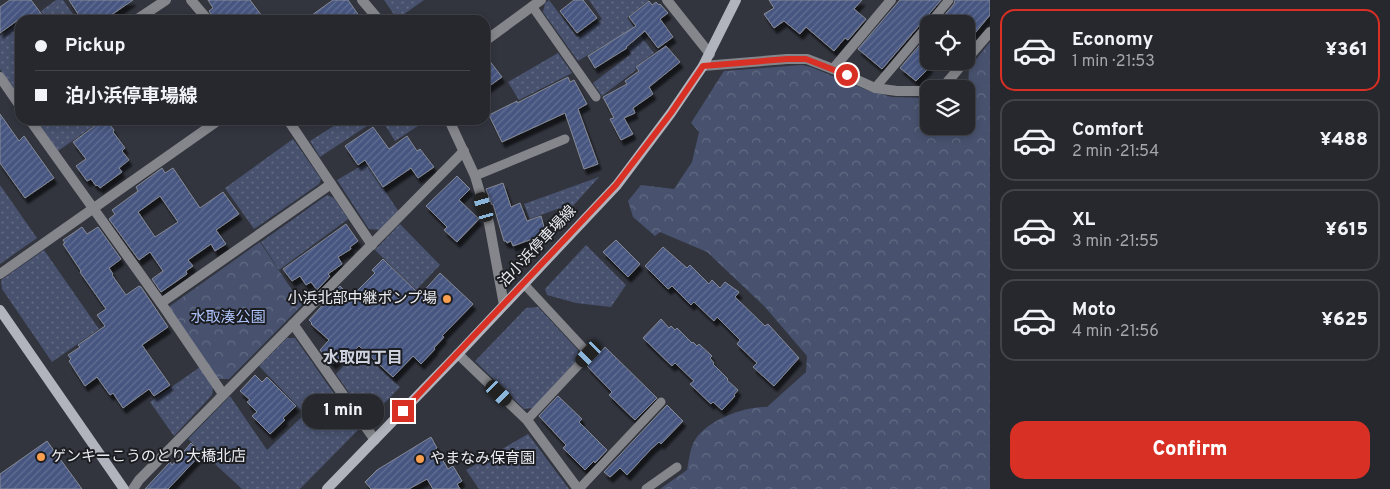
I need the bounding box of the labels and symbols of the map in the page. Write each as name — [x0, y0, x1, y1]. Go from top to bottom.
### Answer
route start — [836, 64, 858, 86]
car — [472, 191, 495, 223]
street label: 泊小浜停車場線 — [495, 202, 581, 292]
place label: 小浜北部中継ポンプ場 — [287, 289, 437, 309]
marker: 小浜北部中継ポンプ場 — [441, 293, 453, 305]
park label: 水取湊公園 — [190, 309, 266, 328]
car — [573, 338, 604, 370]
district label: 水取四丁目 — [323, 349, 403, 369]
car — [482, 377, 515, 409]
callout: 1 min — [303, 394, 386, 428]
route end — [392, 400, 414, 422]
place label: ゲンキーこうのとり大橋北店 — [51, 447, 246, 467]
place label: やまなみ保育園 — [430, 450, 535, 469]
marker: ゲンキーこうのとり大橋北店 — [35, 451, 47, 463]
marker: やまなみ保育園 — [414, 453, 426, 465]

